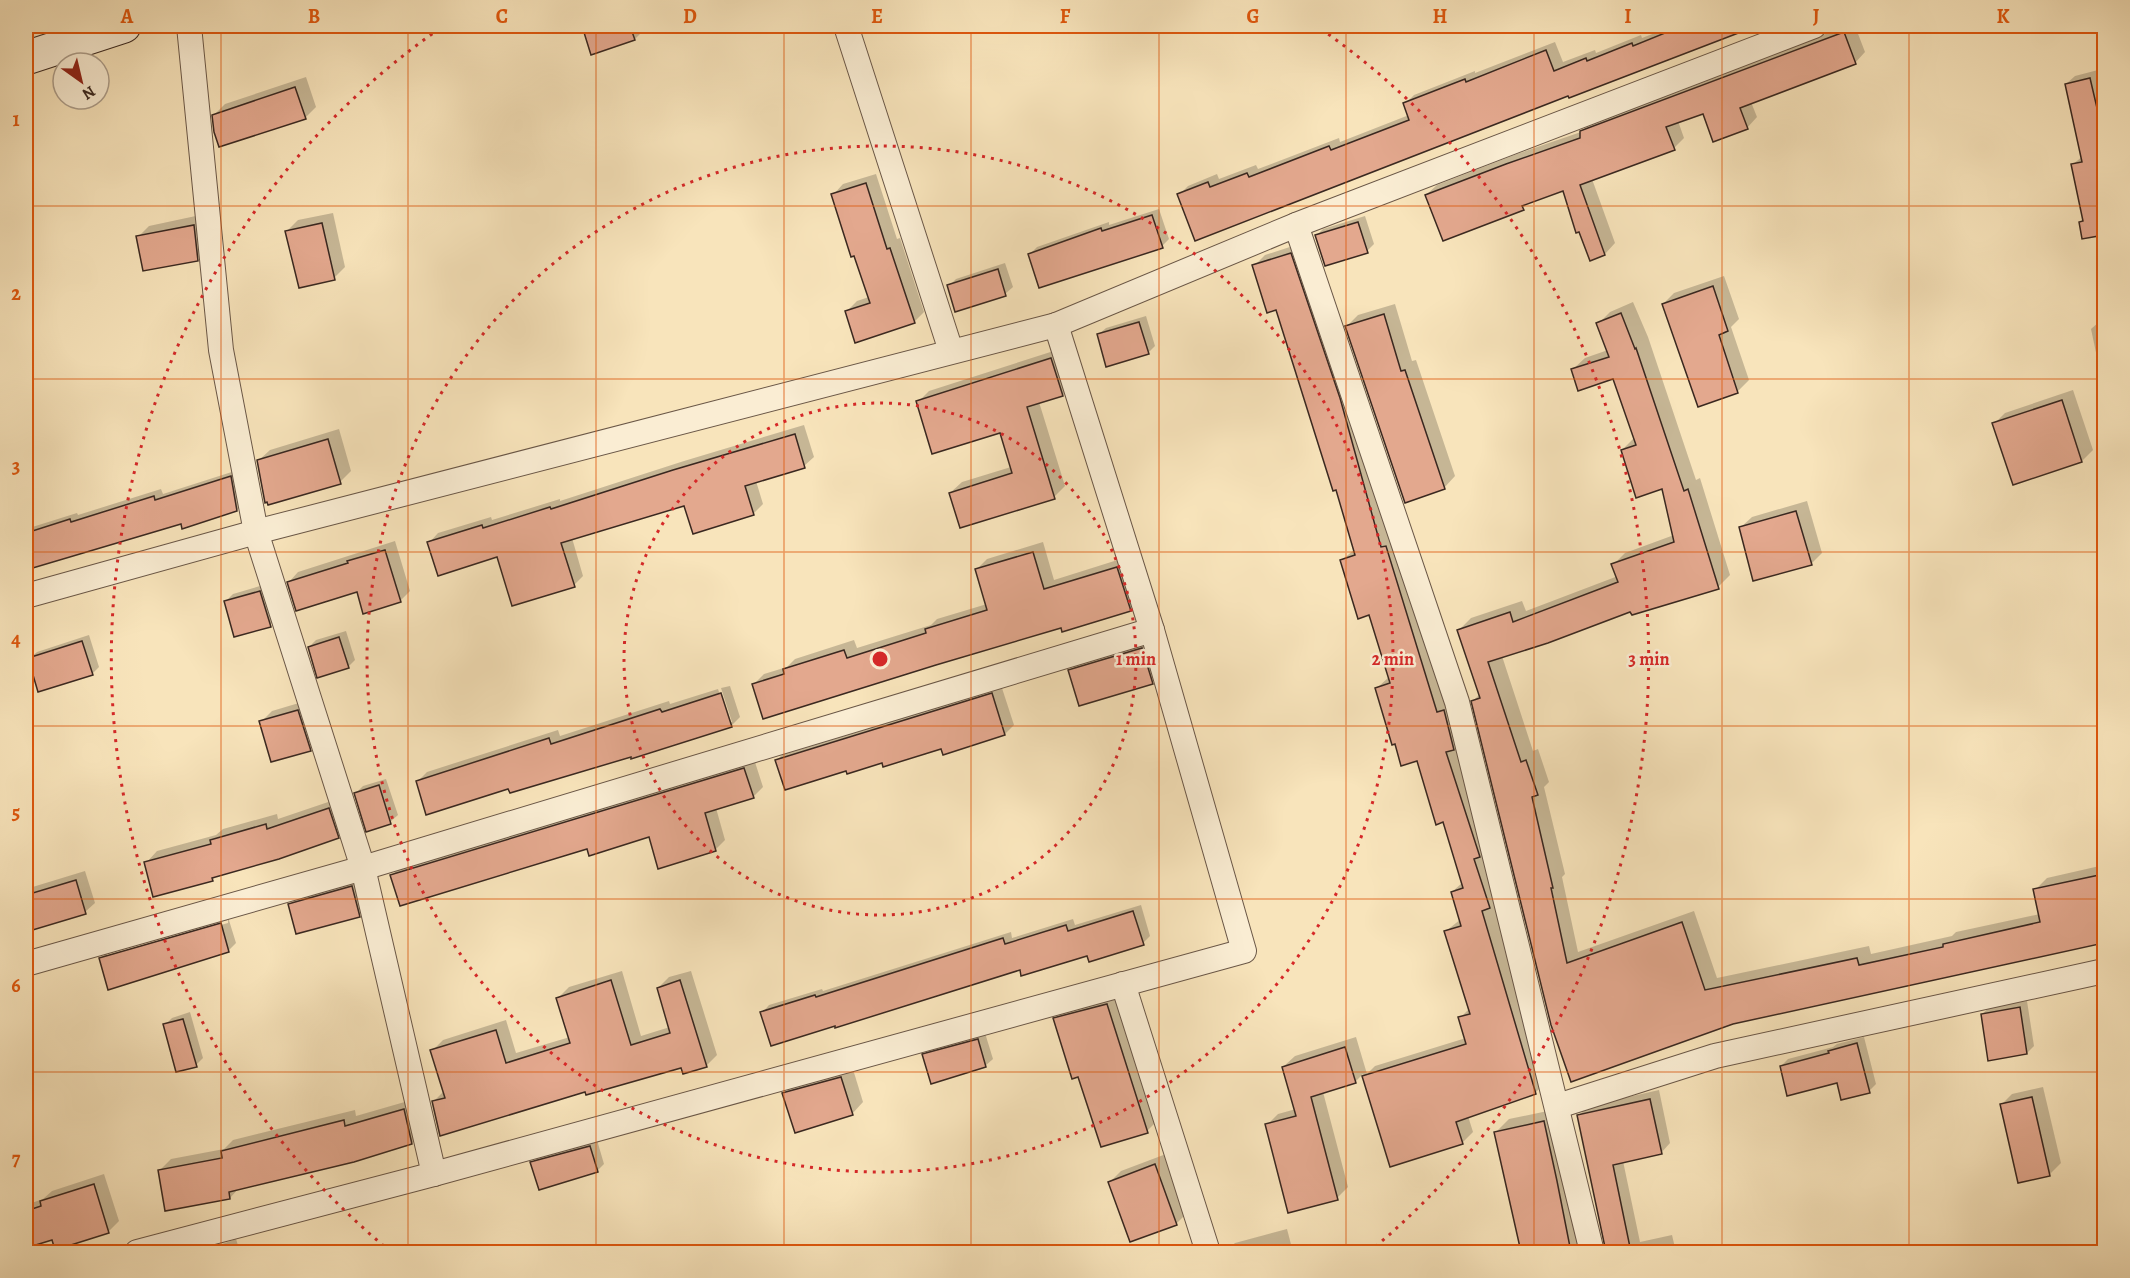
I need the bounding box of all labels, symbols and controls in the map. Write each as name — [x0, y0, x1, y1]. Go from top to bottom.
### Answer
text: A — [120, 3, 134, 30]
text: B — [308, 3, 320, 30]
text: C — [496, 3, 508, 30]
text: D — [683, 3, 697, 30]
text: E — [871, 3, 883, 30]
text: F — [1060, 3, 1071, 30]
text: G — [1246, 3, 1260, 30]
text: H — [1433, 3, 1448, 30]
text: I — [1624, 3, 1632, 30]
text: J — [1813, 3, 1820, 30]
text: K — [1996, 3, 2010, 30]
north arrow — [51, 51, 111, 111]
text: N — [78, 80, 100, 105]
text: 1 — [12, 106, 20, 133]
text: 2 — [11, 280, 21, 307]
text: 3 — [12, 453, 20, 480]
text: 4 — [11, 626, 21, 653]
text: 1 min — [1116, 647, 1156, 671]
text: 2 min — [1372, 647, 1414, 671]
text: 3 min — [1628, 647, 1670, 671]
centre of rings — [870, 649, 890, 669]
text: 5 — [12, 799, 20, 826]
text: 6 — [11, 972, 21, 999]
text: 7 — [12, 1145, 21, 1172]

